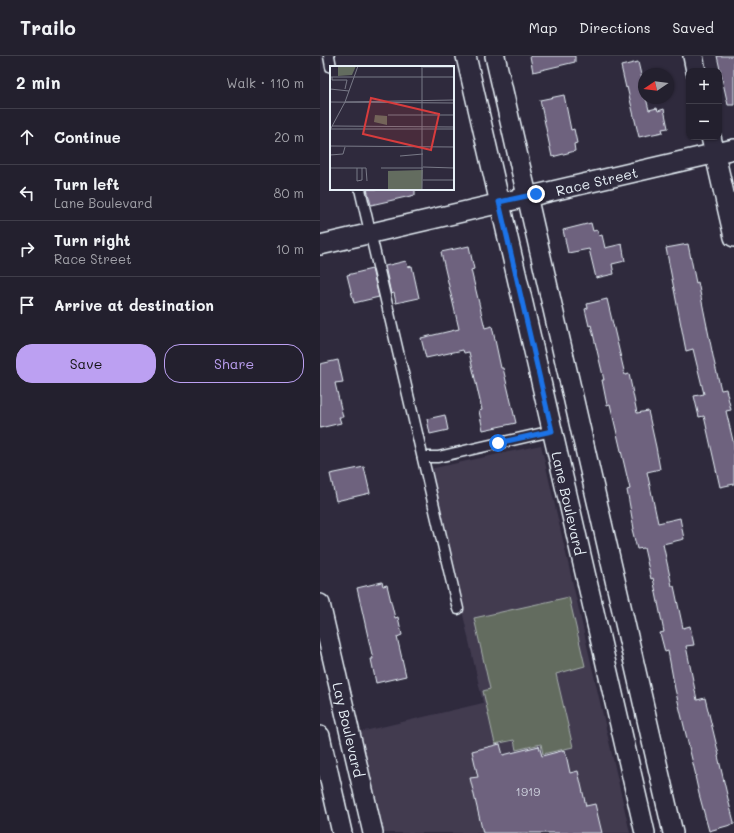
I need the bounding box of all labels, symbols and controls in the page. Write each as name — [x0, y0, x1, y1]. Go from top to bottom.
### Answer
text: Trailo — [20, 15, 76, 40]
text: Map — [529, 18, 557, 37]
text: Directions — [579, 18, 650, 37]
text: Saved — [672, 18, 714, 37]
inset map — [330, 66, 454, 190]
north arrow — [638, 68, 674, 104]
map controls — [686, 68, 722, 140]
button: + — [686, 68, 722, 104]
text: 2 min — [16, 71, 61, 93]
text: Walk · 110 m — [226, 74, 304, 91]
button: − — [686, 104, 722, 140]
icon: ahead — [16, 126, 38, 148]
text: Continue — [54, 127, 121, 147]
text: 20 m — [274, 128, 304, 145]
street label: Race Street — [554, 162, 640, 200]
text: Turn left — [54, 174, 119, 194]
icon: left — [16, 182, 38, 204]
text: 80 m — [274, 184, 304, 201]
route end — [527, 185, 545, 203]
text: Lane Boulevard — [54, 194, 152, 211]
text: Turn right — [54, 230, 131, 250]
icon: right — [16, 238, 38, 260]
text: 10 m — [276, 240, 304, 257]
text: Race Street — [54, 250, 132, 267]
icon: arrive — [16, 294, 38, 316]
text: Arrive at destination — [54, 295, 214, 315]
button: Save — [16, 344, 156, 383]
button: Share — [164, 344, 304, 383]
route start — [489, 434, 507, 452]
street label: Lane Boulevard — [548, 450, 590, 557]
street label: Lay Boulevard — [329, 680, 369, 779]
house number: 1919 — [516, 783, 540, 799]

